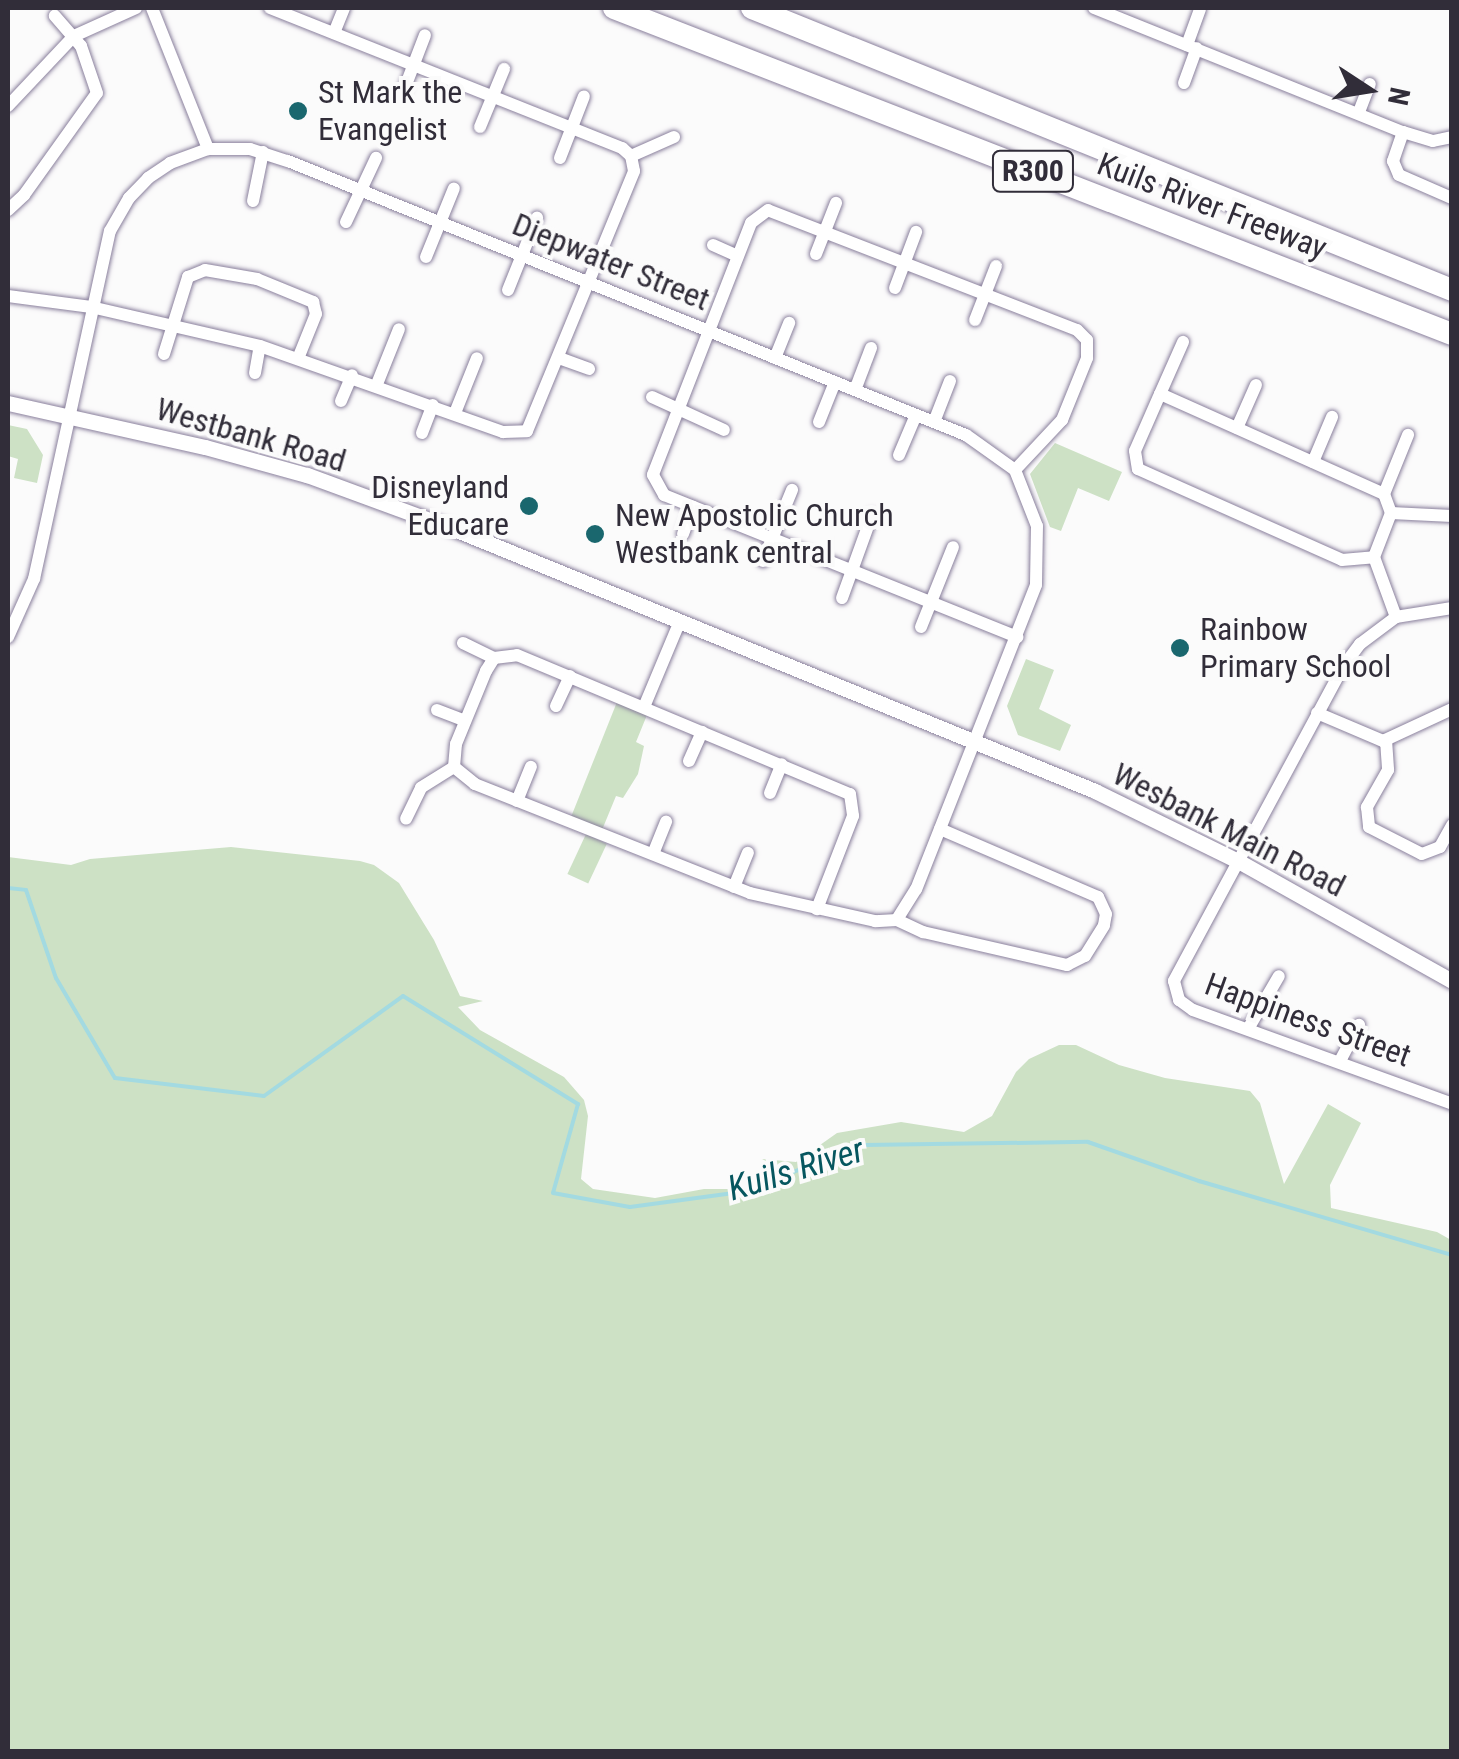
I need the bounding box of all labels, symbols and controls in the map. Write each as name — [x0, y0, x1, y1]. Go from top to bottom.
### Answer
north arrow — [1319, 40, 1419, 140]
place label: St Mark the Evangelist — [318, 74, 462, 149]
text: N — [1381, 85, 1417, 108]
marker: St Mark the Evangelist — [287, 100, 309, 122]
street label: Kuils River Freeway — [1092, 145, 1332, 267]
road number: R300 — [990, 146, 1076, 196]
street label: Diepwater Street — [507, 205, 715, 319]
street label: Westbank Road — [152, 390, 350, 480]
place label: Disneyland Educare — [371, 469, 509, 544]
marker: Disneyland Educare — [518, 495, 540, 517]
place label: New Apostolic Church Westbank central — [615, 497, 894, 572]
marker: New Apostolic Church Westbank central — [584, 523, 606, 545]
place label: Rainbow Primary School — [1200, 611, 1391, 686]
marker: Rainbow Primary School — [1169, 637, 1191, 659]
street label: Wesbank Main Road — [1106, 755, 1352, 905]
street label: Happiness Street — [1200, 965, 1416, 1075]
water label: Kuils River — [723, 1129, 869, 1211]

